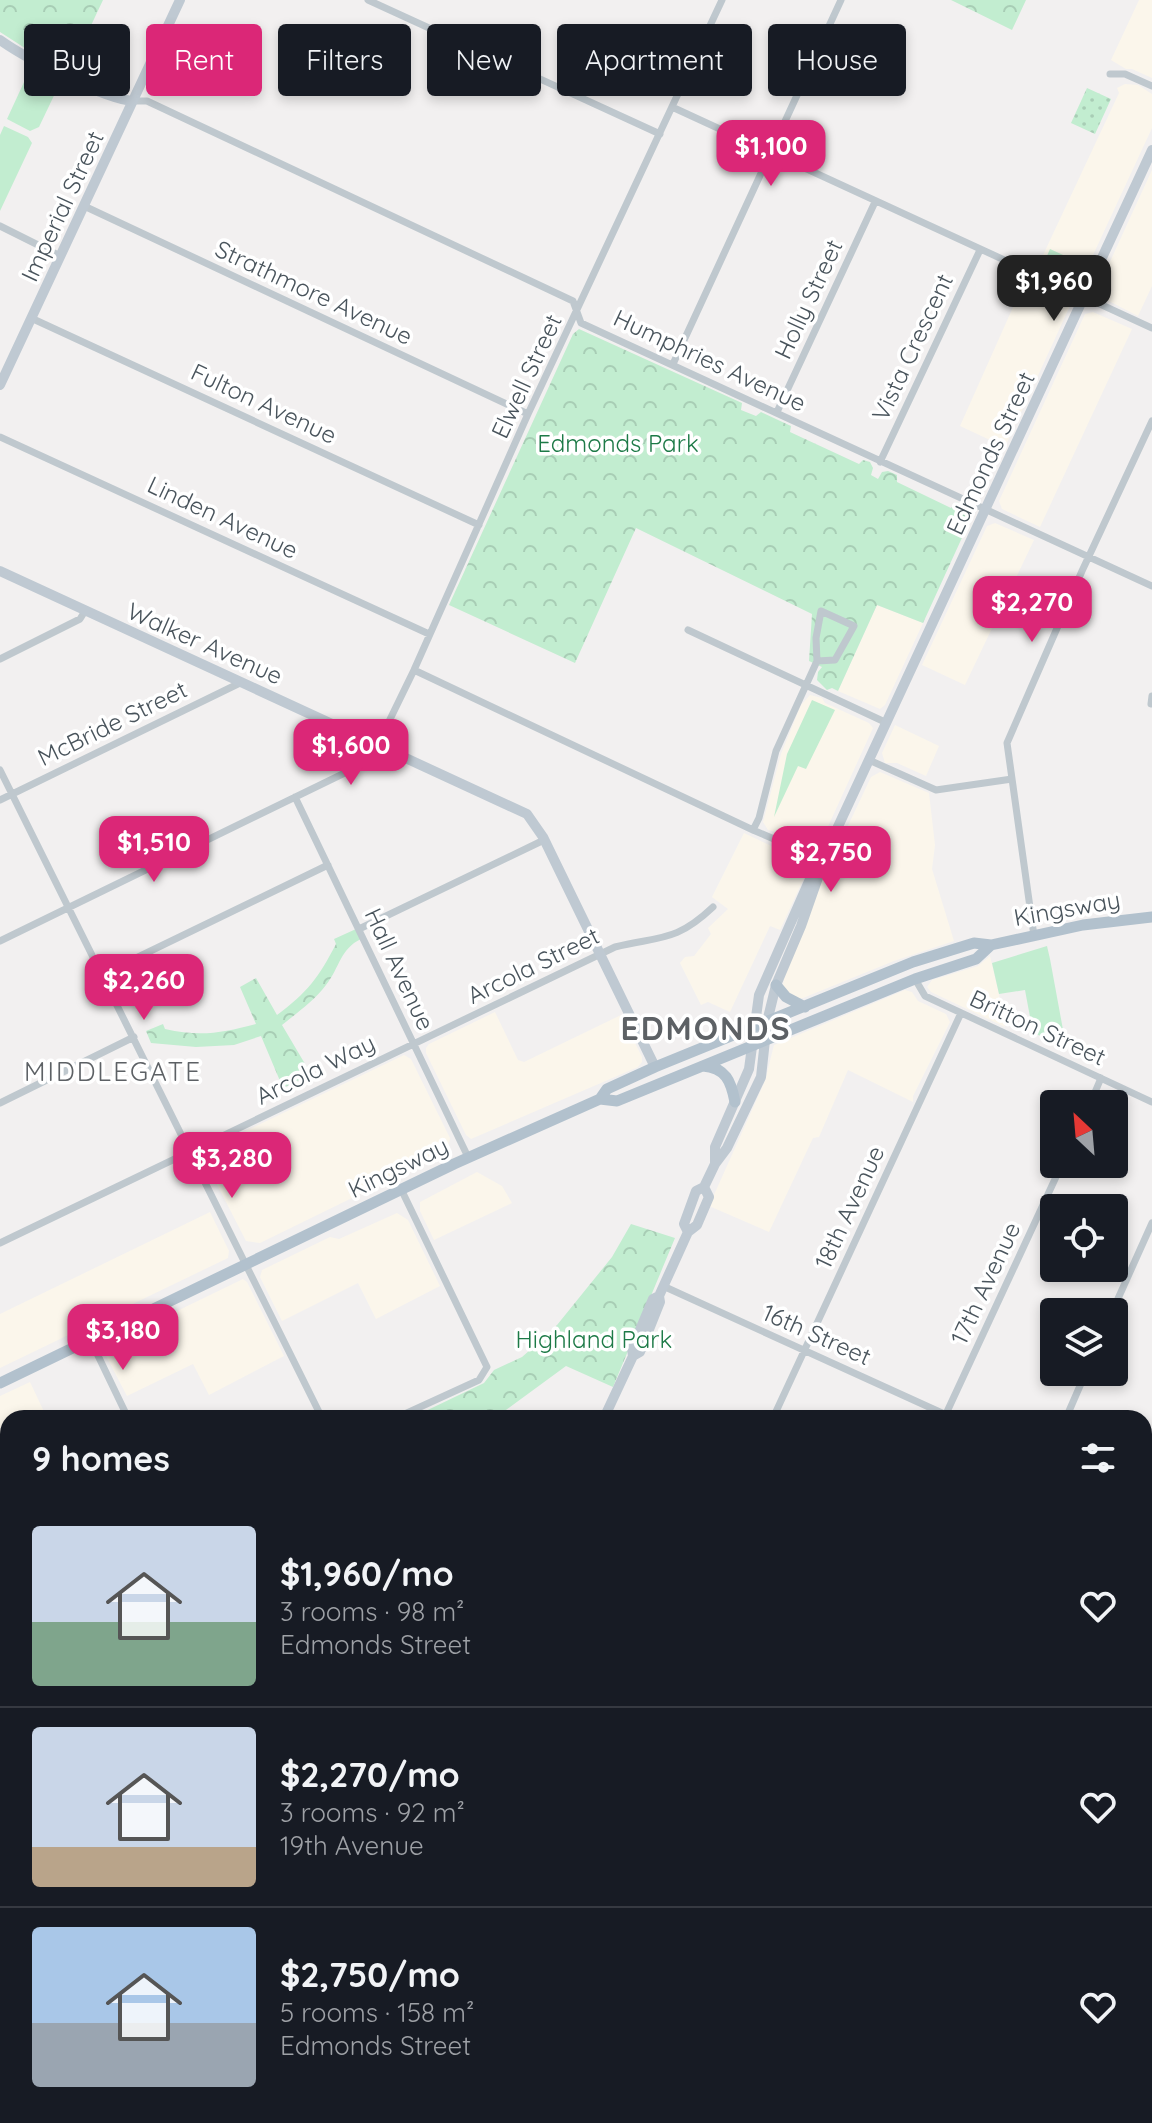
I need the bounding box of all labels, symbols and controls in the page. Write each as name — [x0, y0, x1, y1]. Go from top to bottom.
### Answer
chip: Buy — [24, 24, 130, 96]
chip: Rent — [146, 24, 262, 96]
chip: Filters — [278, 24, 411, 96]
chip: New — [427, 24, 541, 96]
chip: Apartment — [557, 24, 752, 96]
chip: House — [768, 24, 906, 96]
pin: $1,100 — [706, 120, 836, 188]
street label: Imperial Street — [14, 126, 110, 286]
text: $1,100 — [734, 129, 808, 162]
street label: Strathmore Avenue — [211, 233, 417, 351]
street label: Holly Street — [767, 235, 849, 363]
pin: $1,960 — [989, 255, 1119, 323]
text: $1,960 — [1015, 264, 1093, 297]
street label: Vista Crescent — [865, 269, 959, 425]
street label: Humphries Avenue — [609, 302, 811, 418]
street label: Elwell Street — [484, 309, 568, 443]
street label: Fulton Avenue — [186, 356, 342, 450]
street label: Edmonds Street — [939, 367, 1041, 539]
park label: Edmonds Park — [537, 428, 699, 458]
street label: Linden Avenue — [143, 469, 303, 565]
pin: $2,270 — [967, 576, 1097, 644]
text: $2,270 — [991, 585, 1073, 618]
street label: Walker Avenue — [123, 595, 287, 691]
street label: McBride Street — [32, 674, 192, 772]
pin: $1,600 — [286, 719, 416, 787]
text: $1,600 — [311, 728, 391, 761]
pin: $1,510 — [89, 816, 219, 884]
text: $1,510 — [117, 825, 191, 858]
pin: $2,750 — [766, 826, 896, 894]
text: $2,750 — [790, 835, 872, 868]
street label: Kingsway — [1011, 884, 1123, 932]
street label: Hall Avenue — [359, 903, 441, 1035]
street label: Arcola Street — [462, 920, 604, 1010]
pin: $2,260 — [79, 954, 209, 1022]
text: $2,260 — [103, 963, 185, 996]
street label: Britton Street — [965, 982, 1111, 1072]
district label: EDMONDS — [620, 1008, 792, 1048]
street label: Arcola Way — [250, 1027, 380, 1111]
district label: MIDDLEGATE — [24, 1055, 202, 1088]
north arrow — [1040, 1090, 1128, 1178]
map controls — [1040, 1090, 1128, 1386]
street label: Kingsway — [343, 1130, 453, 1204]
pin: $3,280 — [167, 1132, 297, 1200]
text: $3,280 — [191, 1141, 273, 1174]
street label: 18th Avenue — [807, 1141, 891, 1273]
button: locate — [1040, 1194, 1128, 1282]
street label: 17th Avenue — [944, 1217, 1026, 1349]
street label: 16th Street — [758, 1297, 876, 1371]
button: layers — [1040, 1298, 1128, 1386]
pin: $3,180 — [58, 1304, 188, 1372]
text: $3,180 — [85, 1313, 161, 1346]
park label: Highland Park — [516, 1324, 672, 1354]
icon: filters — [1076, 1436, 1120, 1480]
text: 9 homes — [32, 1437, 170, 1480]
text: $1,960/mo — [280, 1552, 454, 1595]
icon: home — [96, 1558, 192, 1654]
icon: heart — [1076, 1584, 1120, 1628]
text: 3 rooms · 98 m² — [280, 1595, 464, 1628]
text: Edmonds Street — [280, 1628, 471, 1661]
text: $2,270/mo — [280, 1753, 460, 1796]
icon: home — [96, 1759, 192, 1855]
icon: heart — [1076, 1785, 1120, 1829]
text: 3 rooms · 92 m² — [280, 1796, 465, 1829]
text: 19th Avenue — [280, 1829, 424, 1862]
text: $2,750/mo — [280, 1953, 460, 1996]
icon: home — [96, 1959, 192, 2055]
icon: heart — [1076, 1985, 1120, 2029]
text: 5 rooms · 158 m² — [280, 1996, 474, 2029]
text: Edmonds Street — [280, 2029, 471, 2062]

